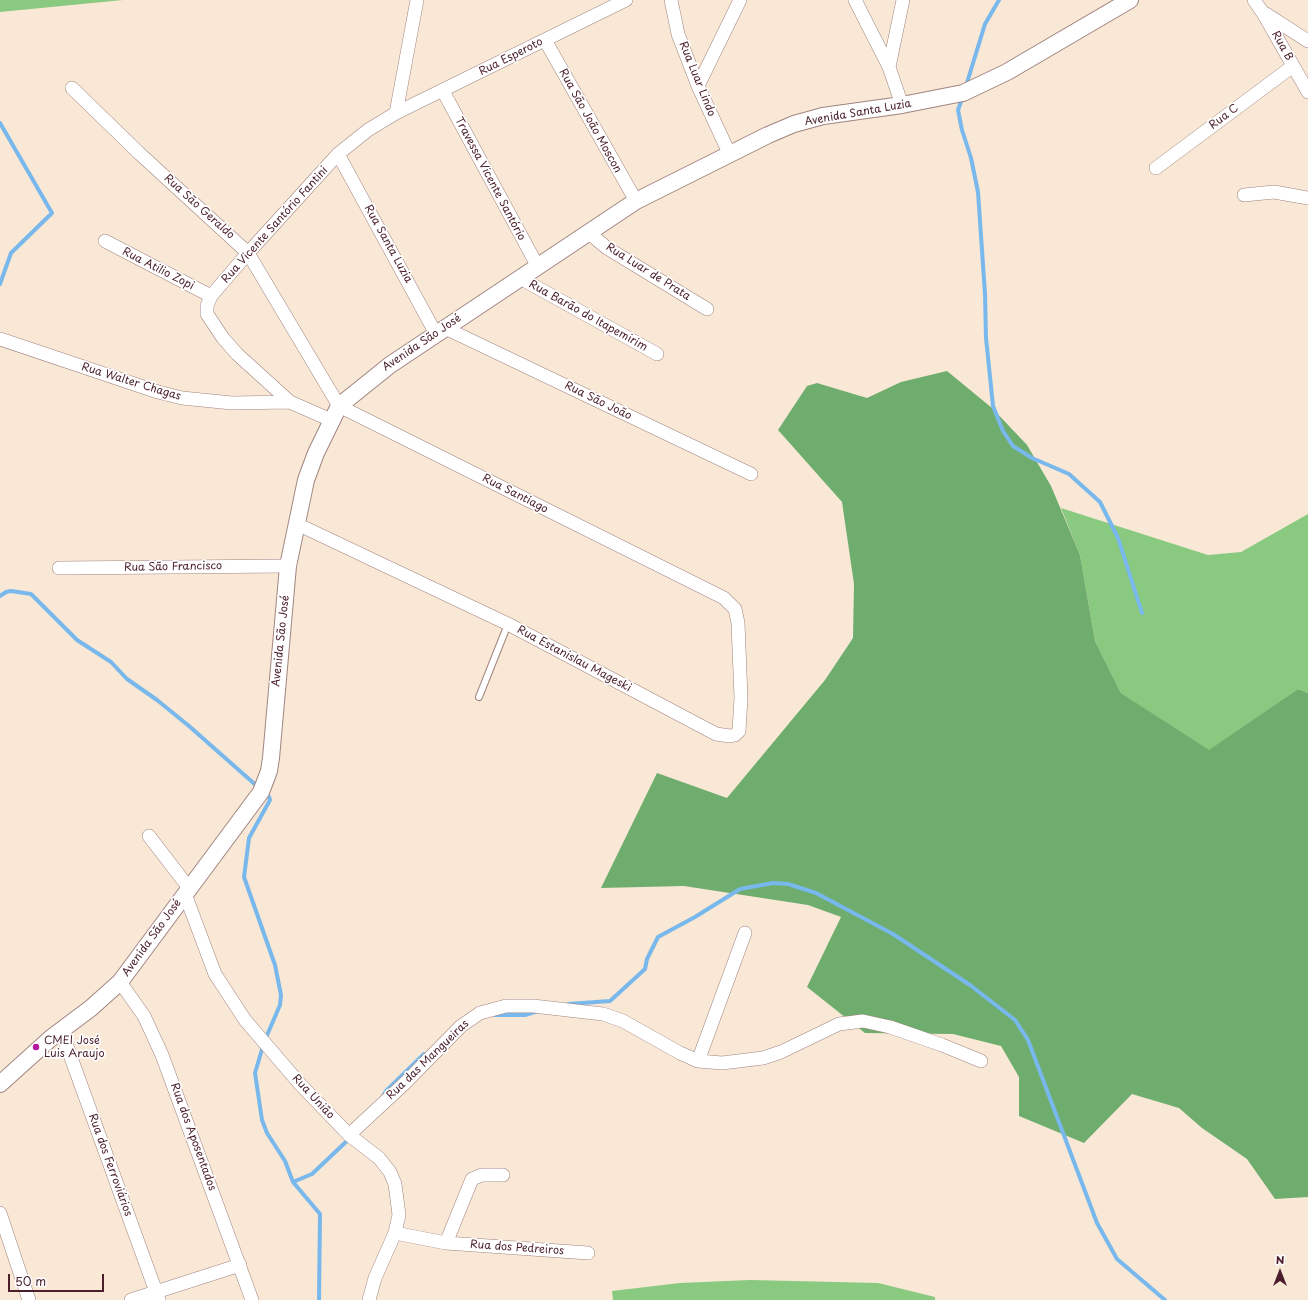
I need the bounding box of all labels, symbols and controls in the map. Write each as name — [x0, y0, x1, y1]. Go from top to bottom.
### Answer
street label: Rua B — [1268, 29, 1296, 63]
street label: Rua Esperoto — [477, 35, 545, 79]
street label: Rua Luar Lindo — [676, 40, 718, 118]
street label: Rua São João Moscon — [556, 67, 624, 175]
street label: Avenida Santa Luzia — [804, 97, 912, 129]
street label: Rua C — [1207, 102, 1241, 132]
street label: Travessa Vicente Santório — [452, 115, 528, 243]
street label: Rua Vicente Santório Fantini — [219, 164, 331, 286]
street label: Rua São Geraldo — [161, 172, 237, 242]
street label: Rua Santa Luzia — [361, 203, 415, 285]
street label: Rua Luar de Prata — [603, 241, 693, 303]
street label: Rua Atilio Zopi — [120, 245, 196, 293]
street label: Rua Barão do Itapemirim — [526, 278, 650, 354]
street label: Avenida São José — [380, 312, 464, 374]
street label: Rua Walter Chagas — [80, 361, 182, 403]
street label: Rua São João — [562, 379, 634, 423]
street label: Rua Santiago — [480, 472, 550, 516]
street label: Rua São Francisco — [124, 560, 222, 574]
street label: Avenida São José — [270, 595, 292, 687]
street label: Rua Estanislau Mageski — [515, 623, 633, 695]
street label: Avenida São José — [120, 897, 184, 979]
street label: Rua das Mangueiras — [384, 1017, 472, 1103]
place label: CMEI José Luis Araujo — [44, 1034, 105, 1060]
marker: CMEI José Luis Araujo — [31, 1042, 41, 1052]
street label: Rua União — [289, 1072, 337, 1122]
street label: Rua dos Aposentados — [167, 1081, 219, 1193]
street label: Rua dos Ferroviários — [85, 1112, 135, 1218]
street label: Rua dos Pedreiros — [470, 1238, 564, 1258]
text: N — [1276, 1251, 1284, 1268]
north arrow — [1260, 1252, 1300, 1292]
scale bar — [10, 1266, 106, 1292]
text: 50 m — [15, 1272, 46, 1290]

